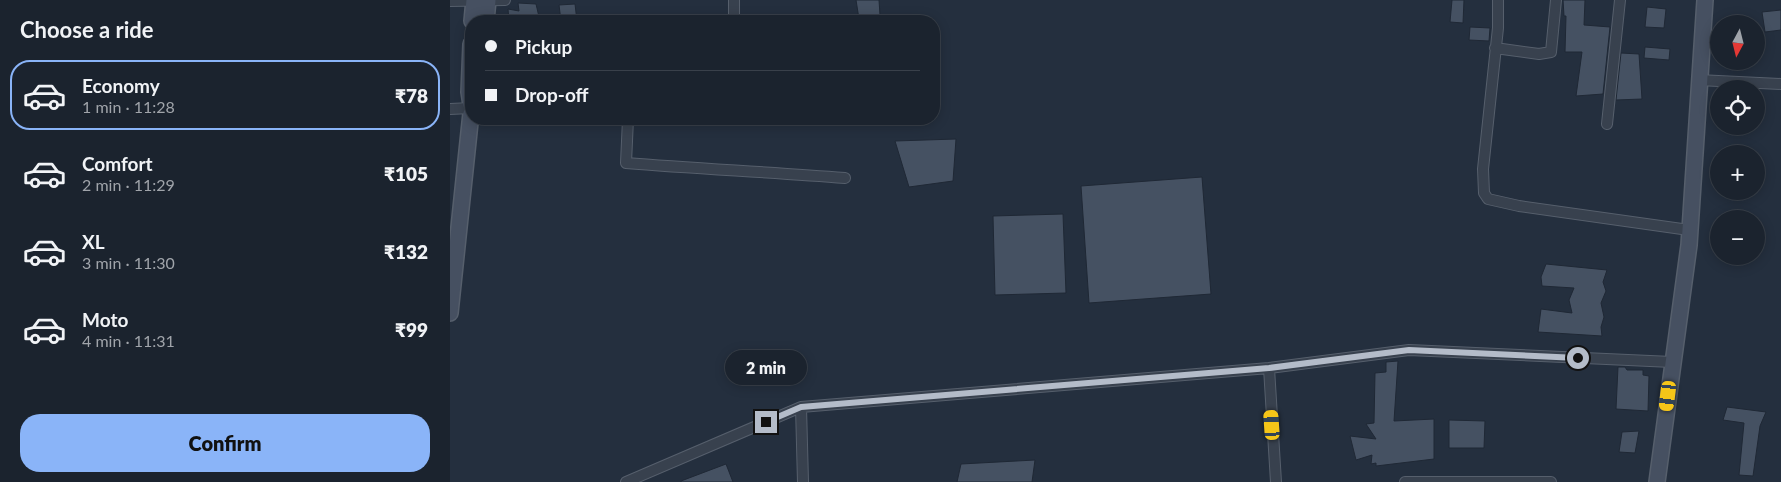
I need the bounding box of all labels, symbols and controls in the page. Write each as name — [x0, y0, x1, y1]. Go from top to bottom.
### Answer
north arrow — [1710, 15, 1765, 70]
map controls — [1710, 15, 1765, 265]
text: Choose a ride — [20, 16, 154, 43]
text: Pickup — [515, 35, 572, 58]
icon: car — [22, 73, 67, 118]
text: Economy — [82, 74, 160, 97]
button: locate — [1710, 80, 1765, 135]
text: Drop-off — [515, 83, 589, 106]
text: ₹78 — [395, 84, 428, 107]
text: 1 min · 11:28 — [82, 97, 175, 116]
button: + — [1710, 145, 1765, 200]
icon: car — [22, 151, 67, 196]
text: Comfort — [82, 152, 153, 175]
text: ₹105 — [384, 162, 428, 185]
text: 2 min · 11:29 — [82, 175, 175, 194]
button: − — [1710, 210, 1765, 265]
icon: car — [22, 229, 67, 274]
text: XL — [82, 230, 105, 253]
text: ₹132 — [384, 240, 428, 263]
text: 3 min · 11:30 — [82, 253, 175, 272]
icon: car — [22, 307, 67, 352]
text: Moto — [82, 308, 128, 331]
text: ₹99 — [395, 318, 428, 341]
text: 4 min · 11:31 — [82, 331, 175, 350]
route start — [1567, 347, 1589, 369]
callout: 2 min — [725, 350, 807, 384]
text: 2 min — [746, 358, 786, 377]
car — [1658, 380, 1677, 412]
car — [1263, 410, 1280, 440]
route end — [755, 411, 777, 433]
button: Confirm — [20, 414, 430, 472]

